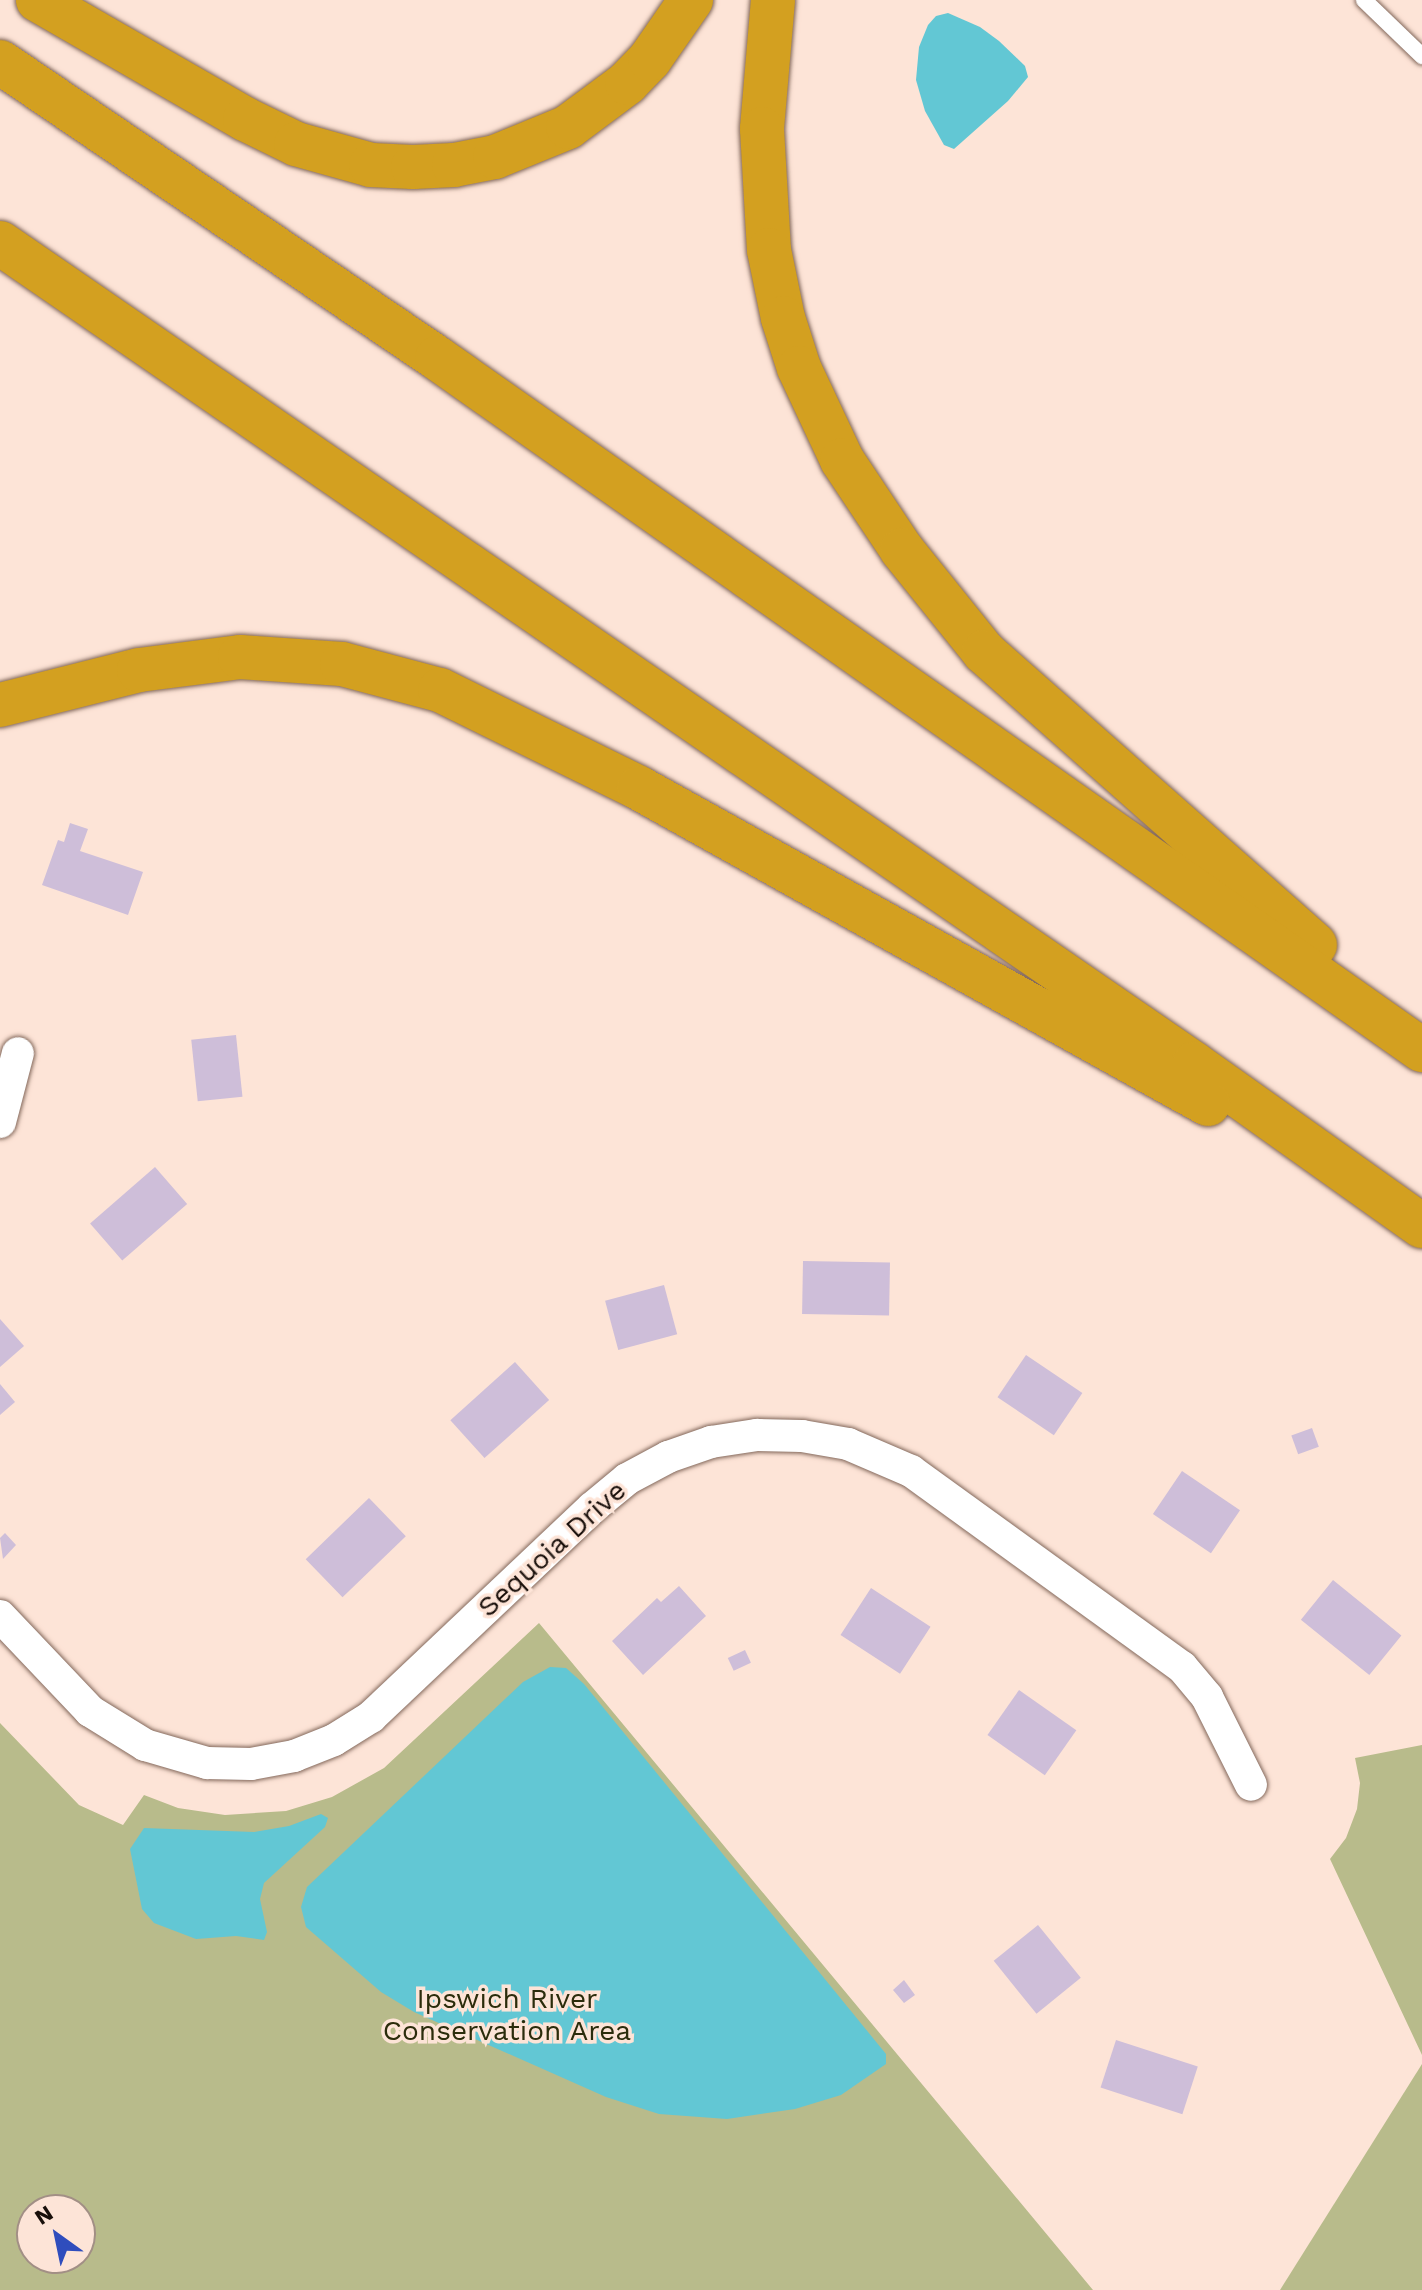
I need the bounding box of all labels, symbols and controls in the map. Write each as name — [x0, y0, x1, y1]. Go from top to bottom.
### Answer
street label: Sequoia Drive — [471, 1474, 633, 1624]
park label: Ipswich River Conservation Area — [382, 1982, 632, 2048]
north arrow — [16, 2194, 96, 2274]
text: N — [30, 2200, 57, 2230]

